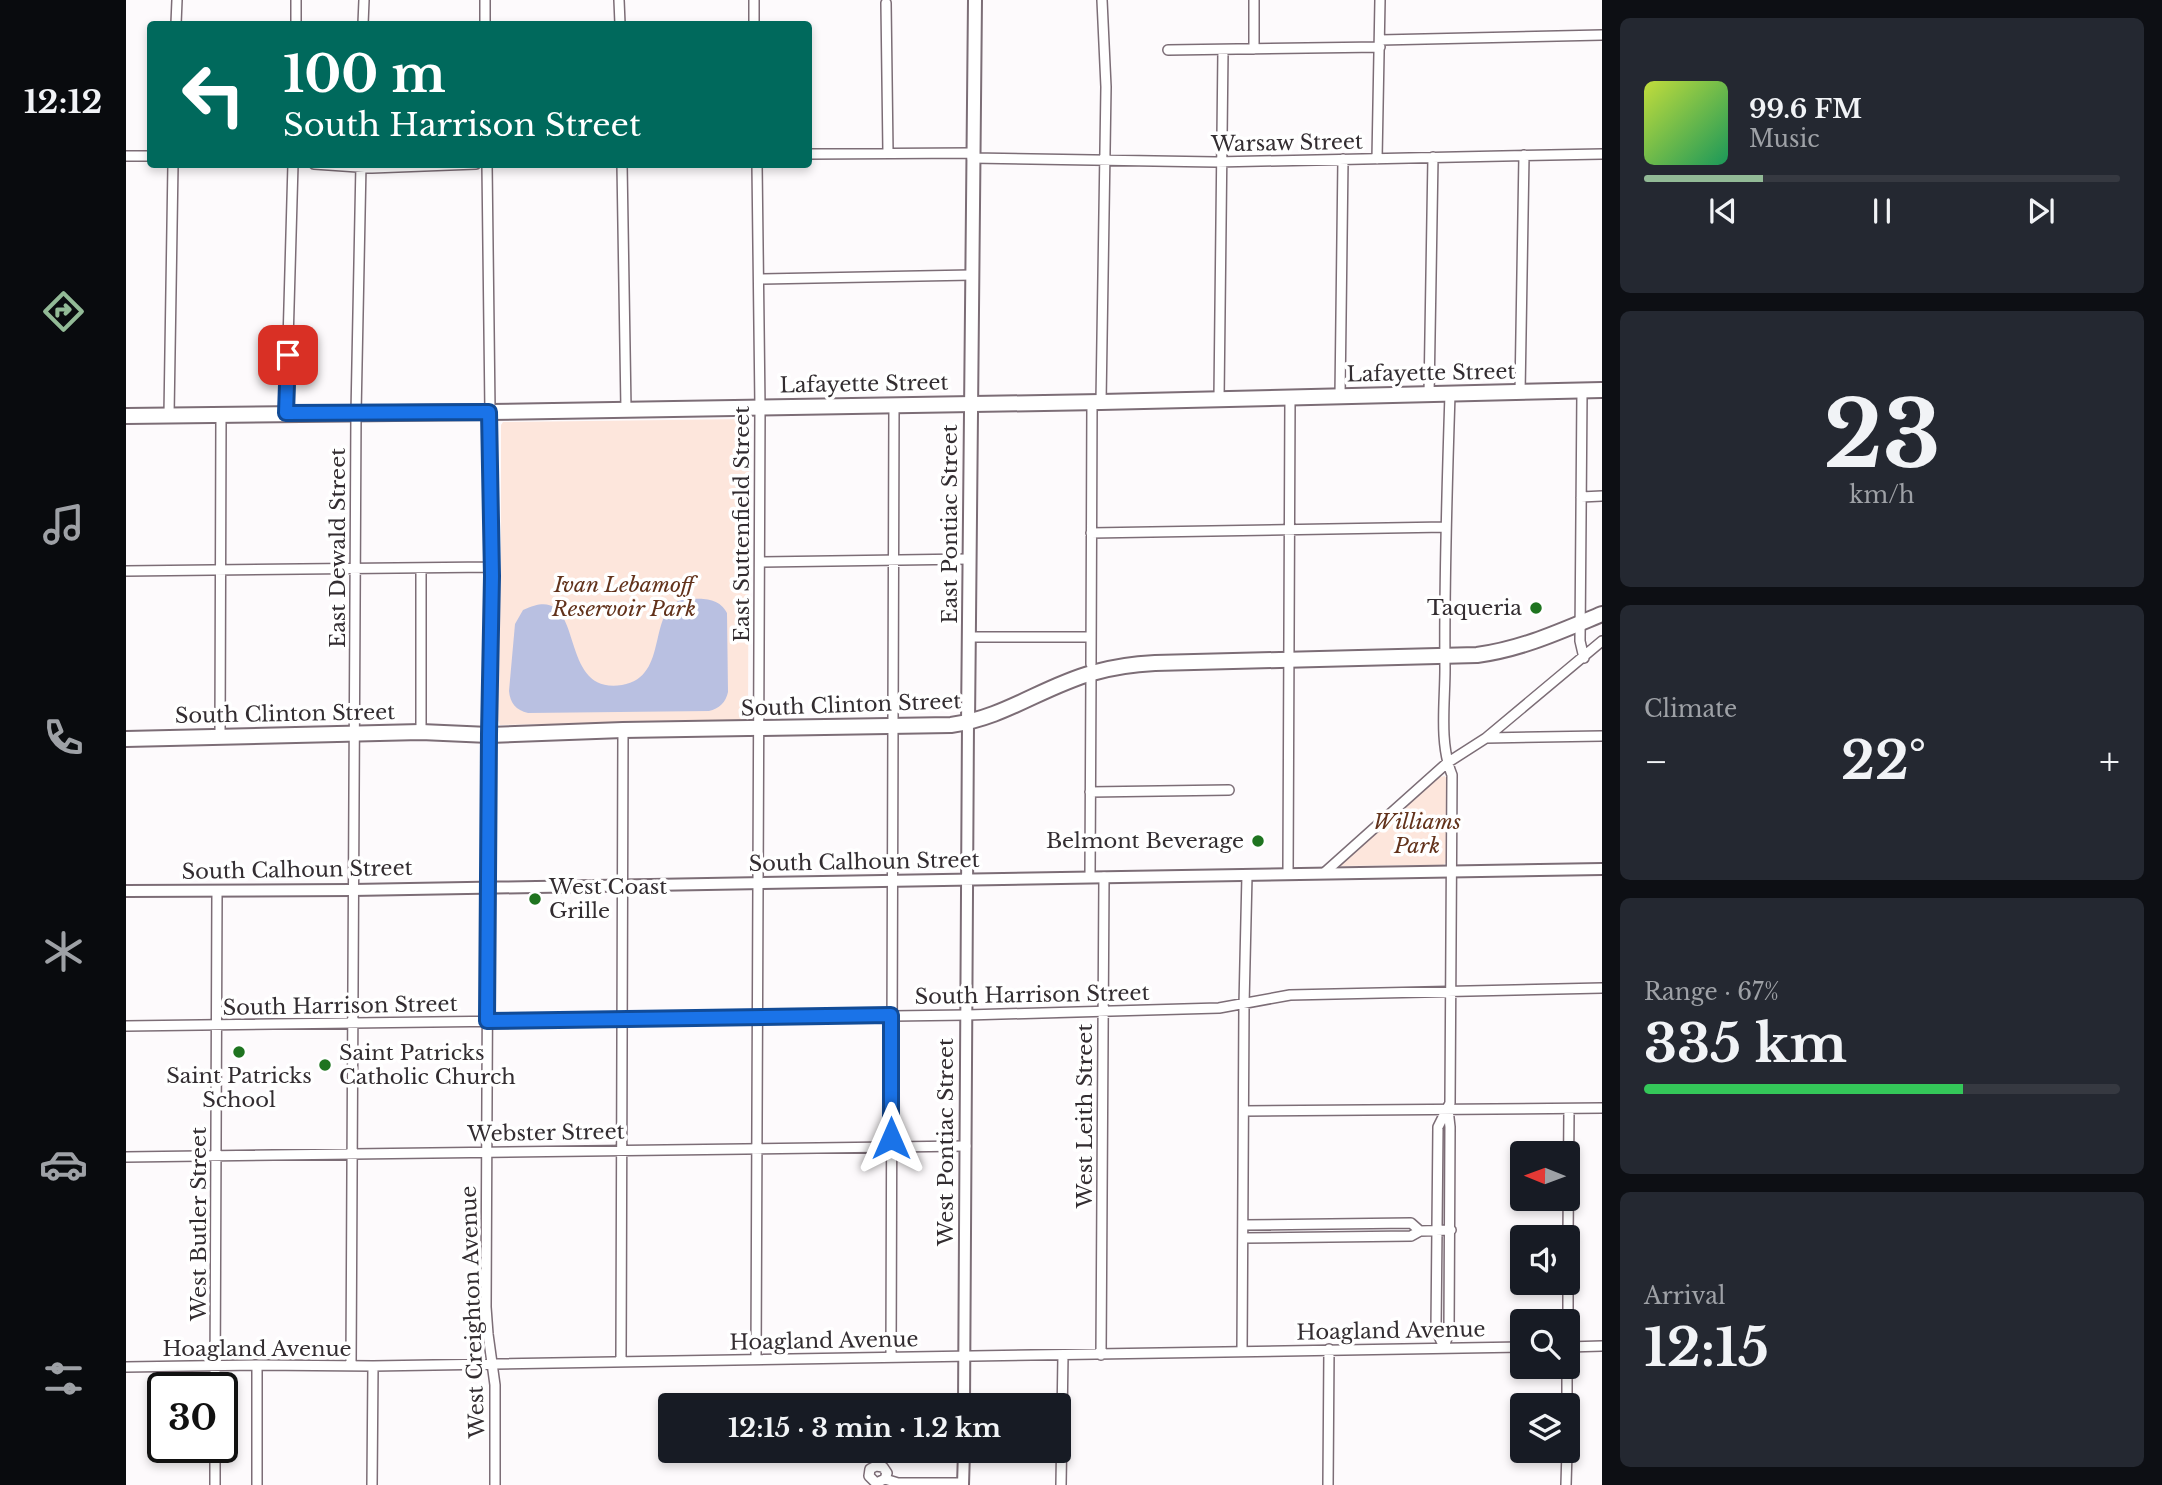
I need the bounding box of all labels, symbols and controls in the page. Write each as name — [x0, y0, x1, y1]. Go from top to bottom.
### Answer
text: 100 m — [283, 44, 446, 105]
icon: left — [168, 49, 259, 140]
text: 12:12 — [24, 82, 102, 122]
text: 99.6 FM — [1749, 93, 1862, 125]
text: South Harrison Street — [283, 105, 641, 145]
text: Music — [1749, 125, 1820, 153]
street label: Warsaw Street — [1210, 129, 1363, 157]
icon: previous — [1704, 192, 1742, 230]
icon: pause — [1863, 192, 1901, 230]
icon: next — [2022, 192, 2060, 230]
icon: directions — [39, 287, 88, 336]
pin — [258, 325, 318, 385]
icon: arrive — [269, 336, 307, 374]
street label: Lafayette Street — [1346, 359, 1516, 387]
street label: Lafayette Street — [779, 370, 949, 398]
text: 23 — [1823, 379, 1941, 492]
street label: East Suttenfield Street — [729, 406, 755, 642]
street label: East Pontiac Street — [937, 424, 963, 624]
street label: East Dewald Street — [325, 448, 351, 648]
text: km/h — [1849, 481, 1915, 509]
icon: music — [39, 500, 88, 549]
park label: Ivan Lebamoff Reservoir Park — [551, 572, 699, 622]
place label: Taqueria — [1427, 595, 1522, 621]
marker: Taqueria — [1528, 600, 1544, 616]
street label: South Clinton Street — [740, 688, 962, 722]
text: Climate — [1644, 695, 1737, 723]
street label: South Clinton Street — [175, 699, 395, 729]
icon: phone — [39, 713, 88, 762]
text: 22° — [1841, 729, 1926, 793]
text: − — [1644, 738, 1668, 785]
text: + — [2099, 738, 2120, 785]
park label: Williams Park — [1373, 809, 1461, 859]
place label: Belmont Beverage — [1046, 828, 1244, 854]
marker: Belmont Beverage — [1250, 833, 1266, 849]
street label: South Calhoun Street — [748, 847, 980, 877]
street label: South Calhoun Street — [181, 855, 413, 885]
place label: West Coast Grille — [548, 874, 667, 924]
marker: West Coast Grille — [527, 891, 543, 907]
icon: climate — [39, 927, 88, 976]
text: Range · 67% — [1644, 978, 1779, 1006]
street label: South Harrison Street — [914, 980, 1150, 1010]
street label: South Harrison Street — [222, 991, 458, 1021]
text: 335 km — [1644, 1012, 1847, 1076]
street label: West Leith Street — [1072, 1024, 1098, 1209]
street label: West Pontiac Street — [933, 1038, 959, 1247]
place label: Saint Patricks Catholic Church — [339, 1040, 516, 1090]
marker: Saint Patricks School — [231, 1044, 247, 1060]
marker: Saint Patricks Catholic Church — [317, 1057, 333, 1073]
place label: Saint Patricks School — [166, 1063, 312, 1113]
position arrow — [854, 1101, 928, 1175]
street label: Webster Street — [466, 1119, 625, 1147]
street label: West Butler Street — [186, 1127, 212, 1322]
icon: car — [39, 1140, 88, 1189]
north arrow — [1510, 1141, 1580, 1211]
map controls — [1510, 1141, 1580, 1463]
street label: West Creighton Avenue — [456, 1185, 490, 1440]
button: sound — [1510, 1225, 1580, 1295]
text: Arrival — [1644, 1282, 1725, 1310]
button: search — [1510, 1309, 1580, 1379]
street label: Hoagland Avenue — [1296, 1316, 1486, 1346]
text: 12:15 — [1644, 1316, 1769, 1380]
street label: Hoagland Avenue — [729, 1326, 919, 1356]
street label: Hoagland Avenue — [162, 1336, 352, 1362]
icon: filters — [39, 1354, 88, 1403]
speed limit sign: 30 — [147, 1372, 238, 1463]
button: layers — [1510, 1393, 1580, 1463]
text: 12:15 · 3 min · 1.2 km — [728, 1412, 1001, 1444]

